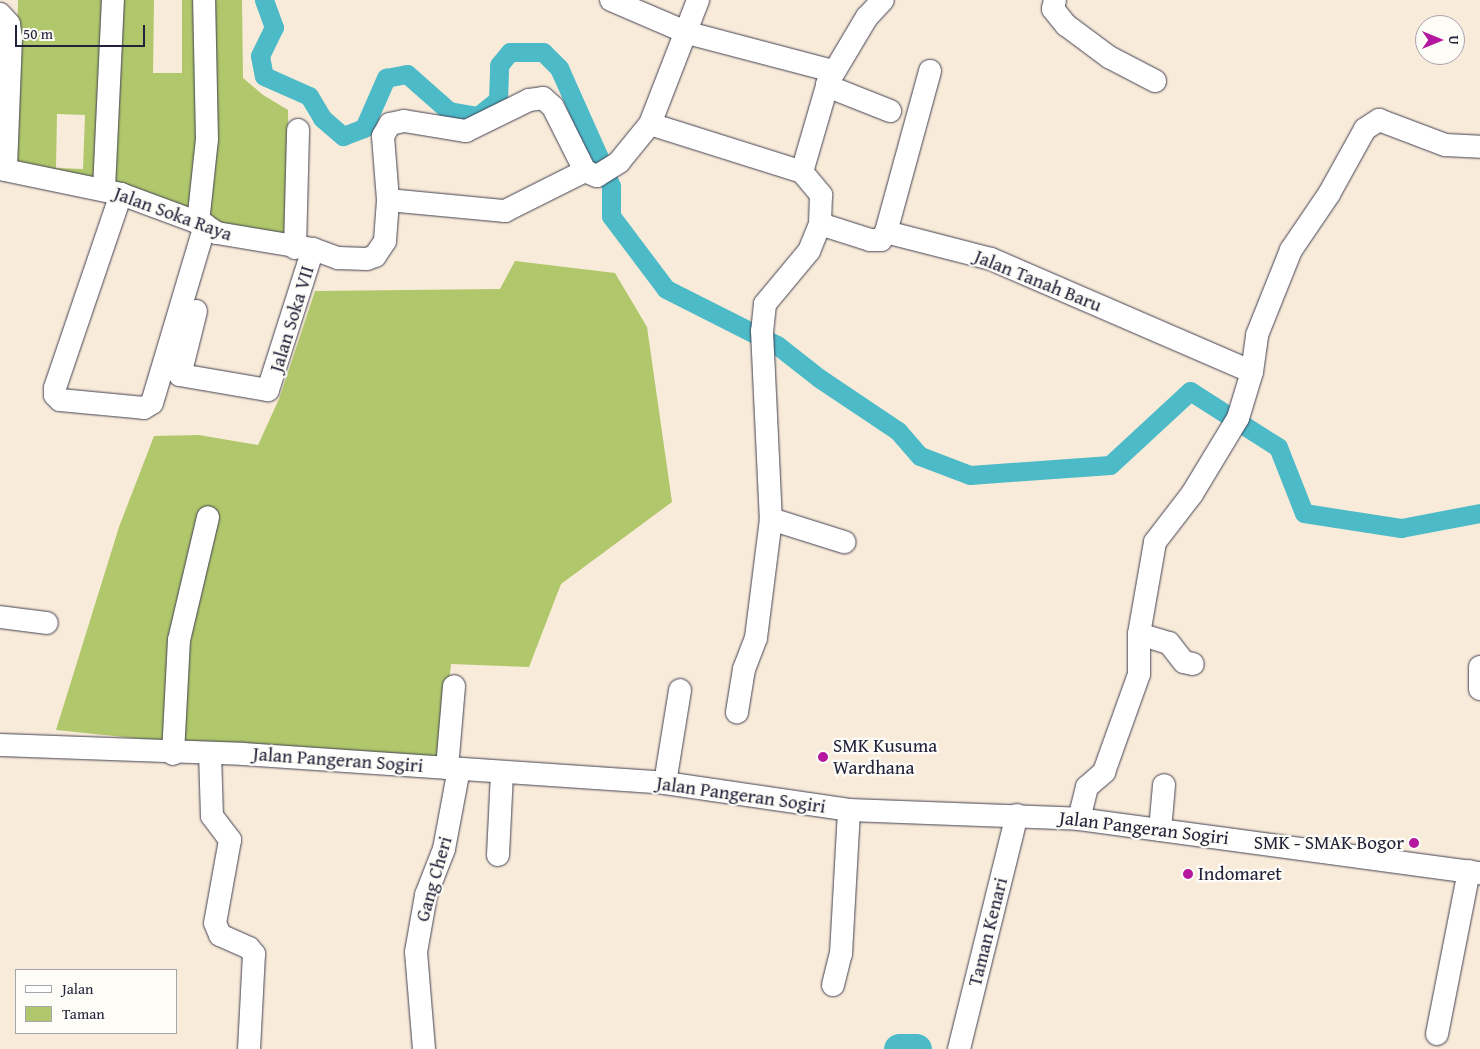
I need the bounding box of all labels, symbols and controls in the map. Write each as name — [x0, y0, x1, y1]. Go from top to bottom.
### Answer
scale bar — [18, 15, 148, 47]
north arrow — [1415, 15, 1465, 65]
text: 50 m — [23, 23, 53, 44]
text: U — [1444, 35, 1464, 45]
street label: Jalan Soka Raya — [111, 182, 235, 246]
street label: Jalan Tanah Baru — [971, 245, 1105, 317]
street label: Jalan Soka VII — [265, 263, 319, 375]
place label: SMK Kusuma Wardhana — [833, 735, 937, 779]
street label: Jalan Pangeran Sogiri — [252, 743, 424, 777]
marker: SMK Kusuma Wardhana — [817, 751, 829, 763]
street label: Jalan Pangeran Sogiri — [655, 772, 827, 818]
street label: Jalan Pangeran Sogiri — [1058, 806, 1230, 850]
place label: SMK - SMAK Bogor — [1254, 832, 1404, 854]
street label: Gang Cheri — [411, 834, 457, 924]
marker: SMK - SMAK Bogor — [1408, 837, 1420, 849]
place label: Indomaret — [1198, 863, 1282, 885]
marker: Indomaret — [1182, 868, 1194, 880]
street label: Taman Kenari — [963, 875, 1013, 989]
legend — [15, 969, 178, 1034]
text: Jalan — [62, 978, 94, 999]
text: Taman — [62, 1003, 105, 1024]

